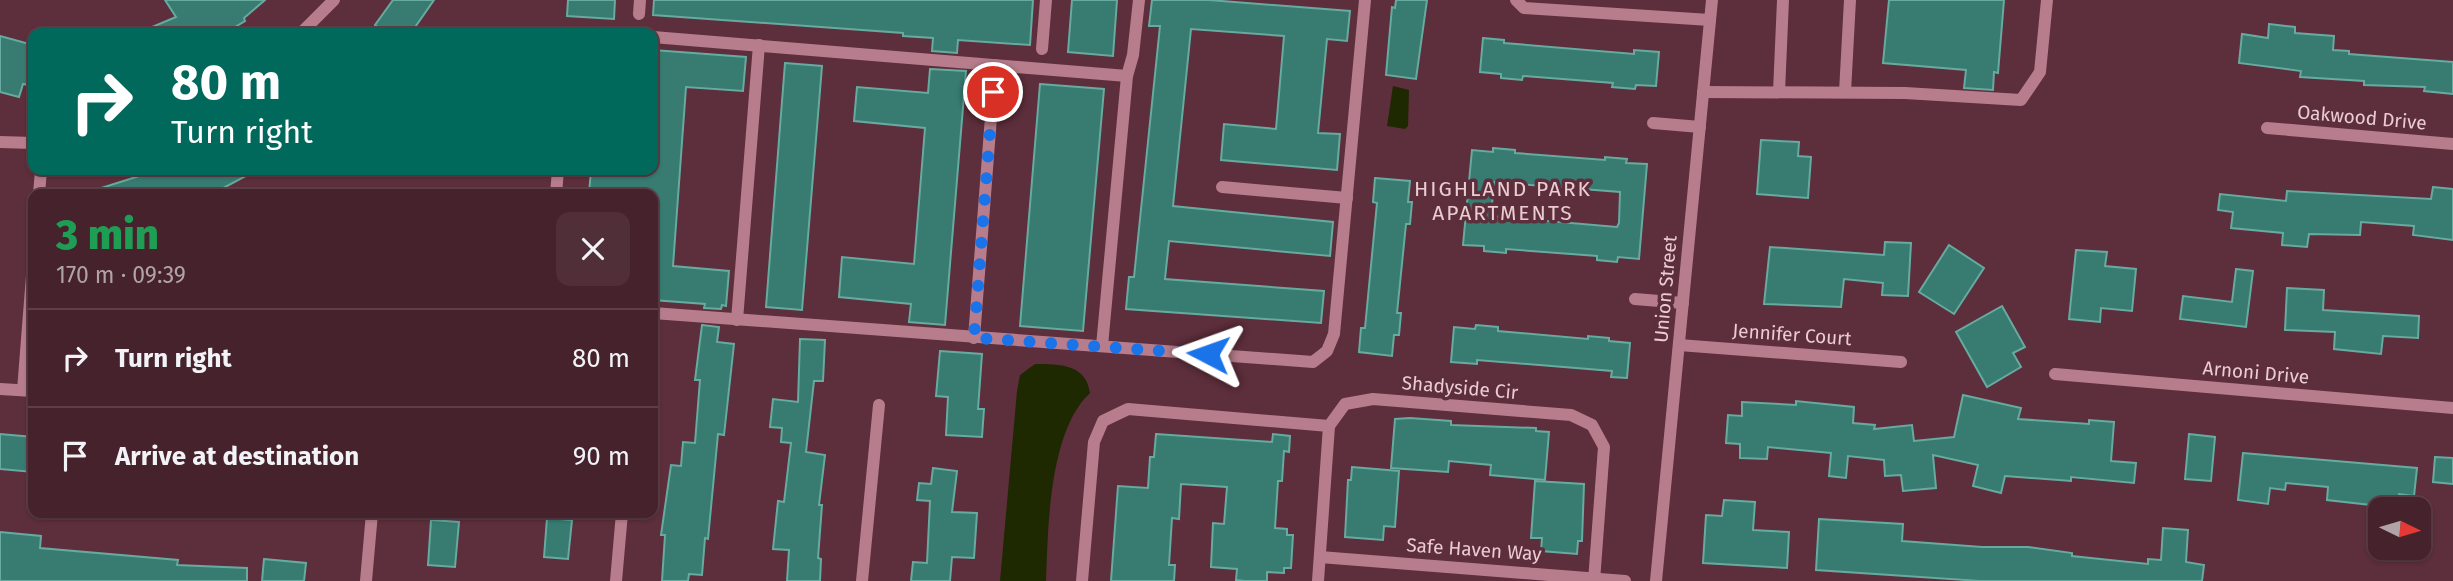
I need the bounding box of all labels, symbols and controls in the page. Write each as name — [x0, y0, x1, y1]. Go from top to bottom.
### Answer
text: 80 m — [171, 53, 281, 112]
icon: right — [56, 56, 147, 147]
pin — [963, 62, 1023, 122]
icon: arrive — [974, 73, 1012, 111]
street label: Oakwood Drive — [2296, 100, 2428, 135]
text: Turn right — [171, 113, 313, 151]
district label: HIGHLAND PARK APARTMENTS — [1414, 176, 1592, 226]
text: 3 min — [56, 210, 159, 260]
button: close — [556, 212, 630, 286]
street label: Union Street — [1649, 234, 1682, 344]
text: 170 m · 09:39 — [56, 261, 186, 289]
position arrow — [1171, 317, 1245, 391]
street label: Jennifer Court — [1732, 319, 1852, 350]
icon: right — [56, 339, 94, 377]
text: Turn right — [115, 343, 232, 374]
text: 80 m — [572, 343, 630, 374]
street label: Arnoni Drive — [2202, 356, 2310, 389]
street label: Shadyside Cir — [1401, 371, 1520, 404]
icon: arrive — [56, 437, 94, 475]
text: Arrive at destination — [115, 441, 359, 472]
text: 90 m — [573, 441, 630, 472]
north arrow — [2368, 497, 2431, 560]
map controls — [2368, 497, 2431, 560]
street label: Safe Haven Way — [1406, 533, 1543, 566]

